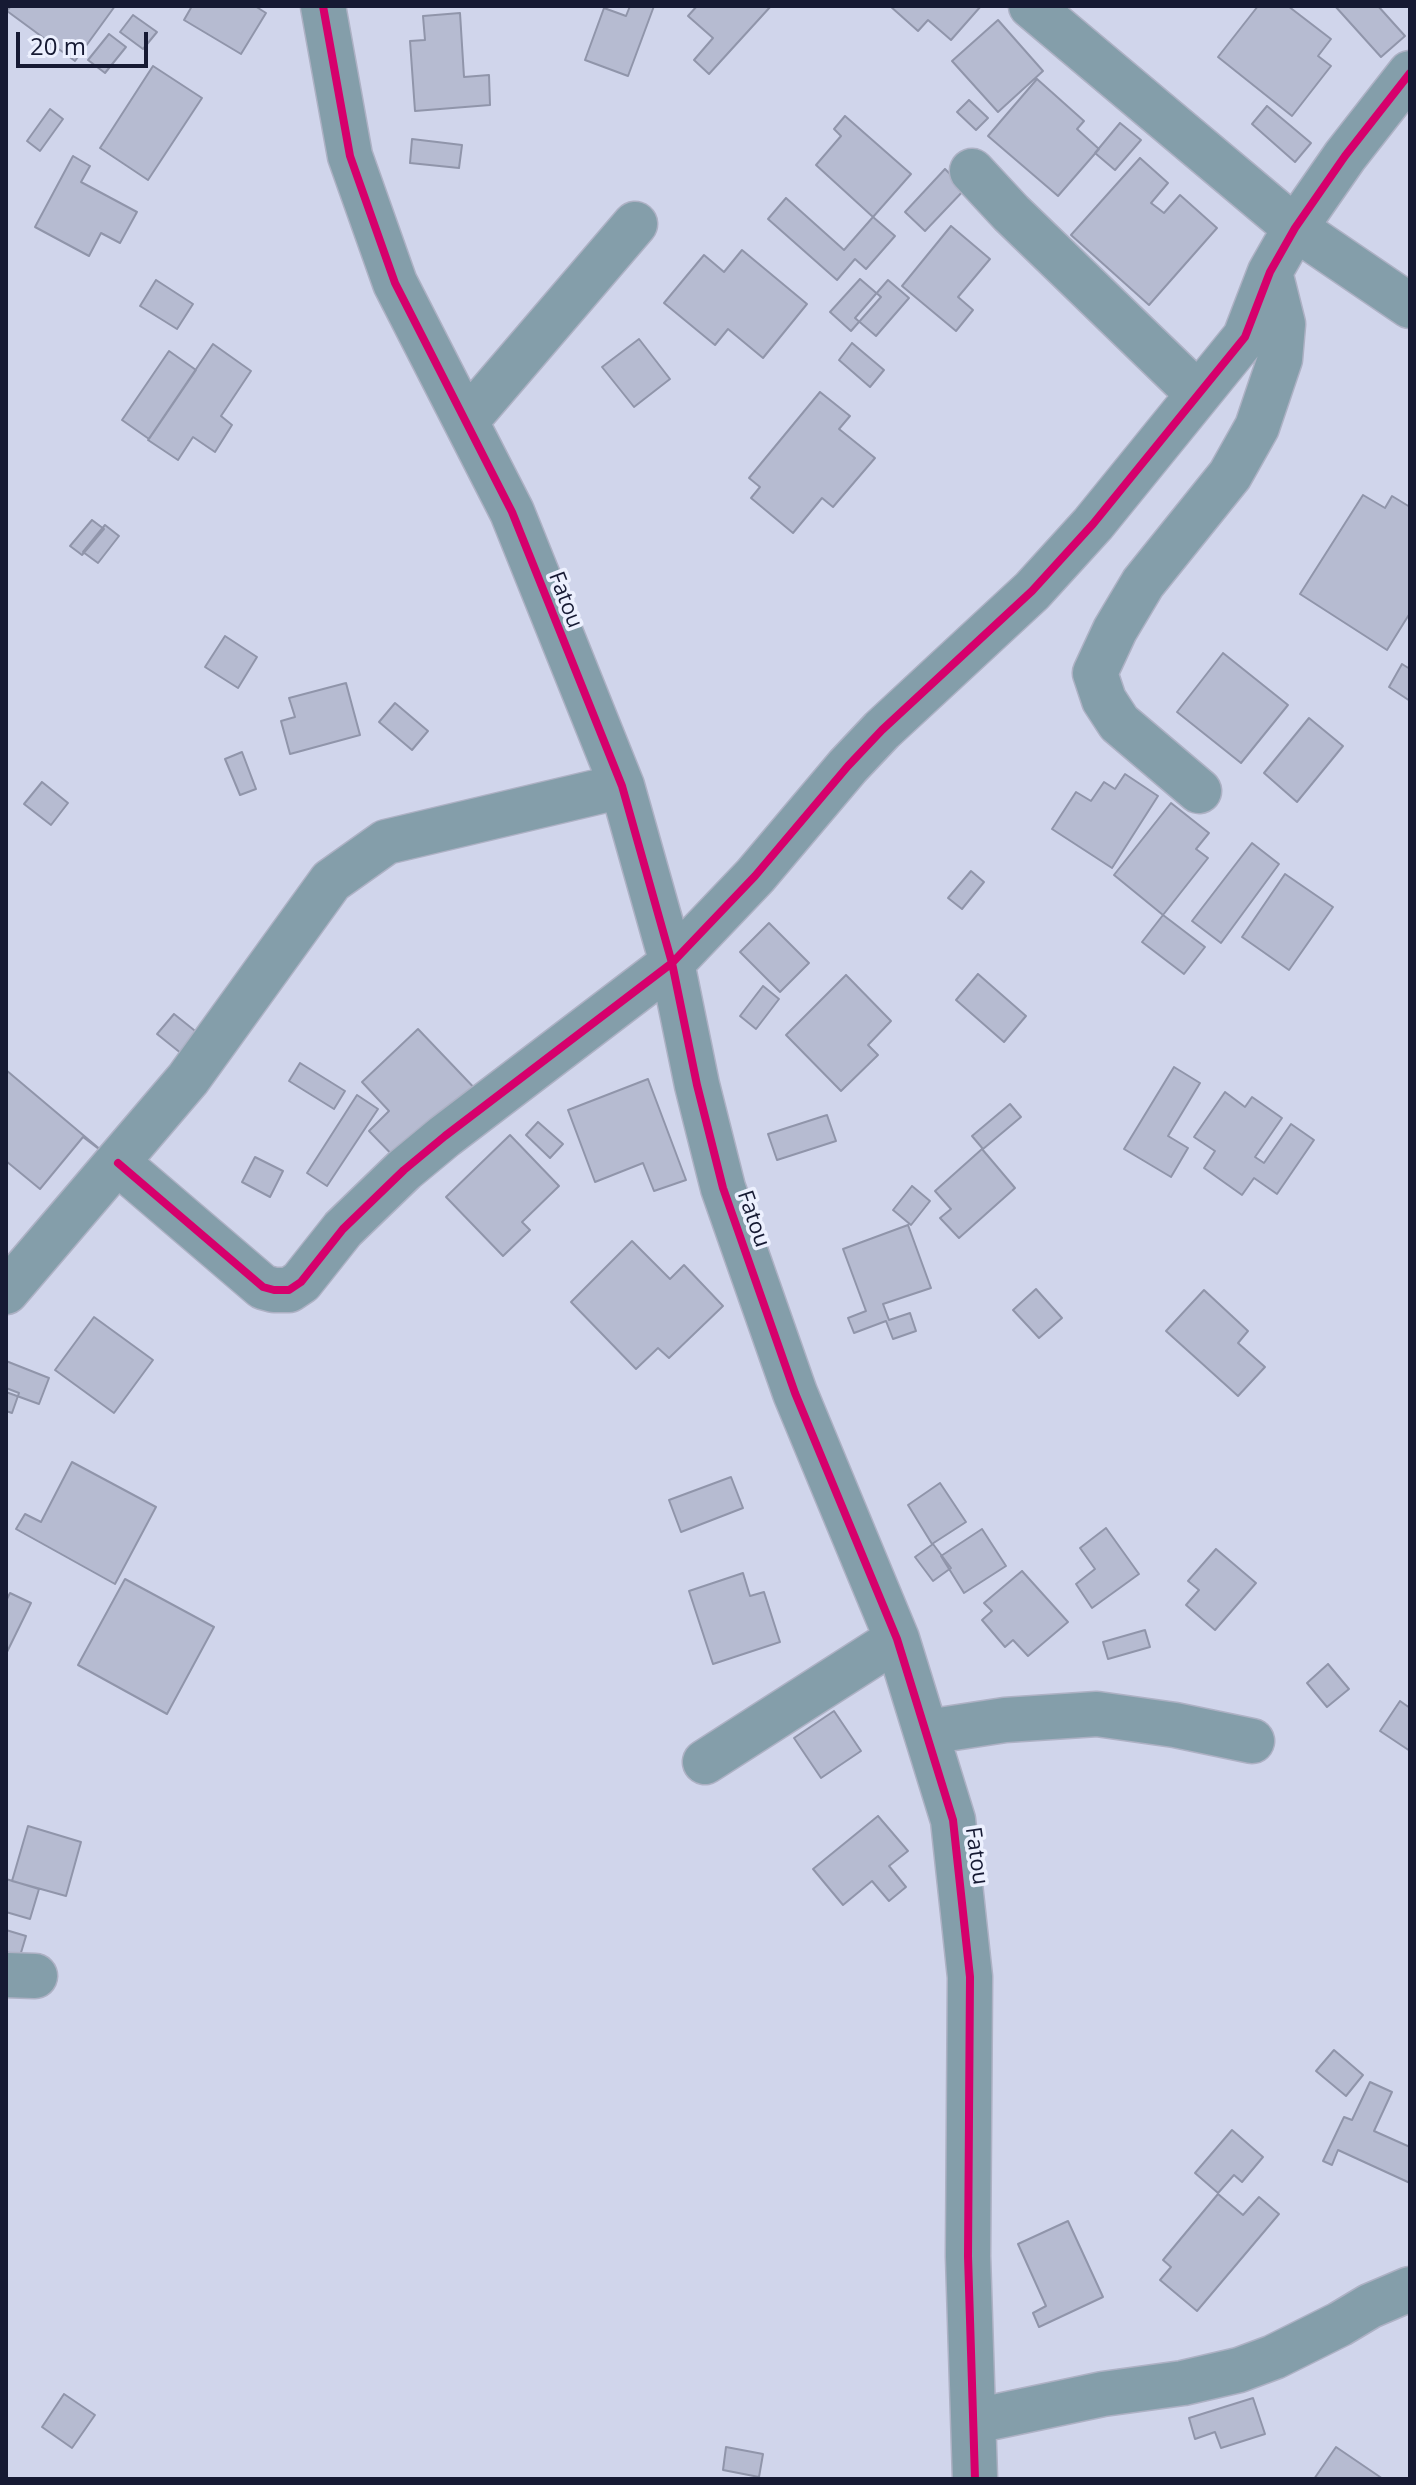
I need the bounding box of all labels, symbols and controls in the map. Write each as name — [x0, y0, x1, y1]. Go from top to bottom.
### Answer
scale bar — [20, 16, 152, 66]
text: 20 m — [30, 29, 86, 62]
street label: Fatou — [542, 568, 588, 632]
street label: Fatou — [731, 1187, 775, 1251]
street label: Fatou — [959, 1825, 993, 1887]

